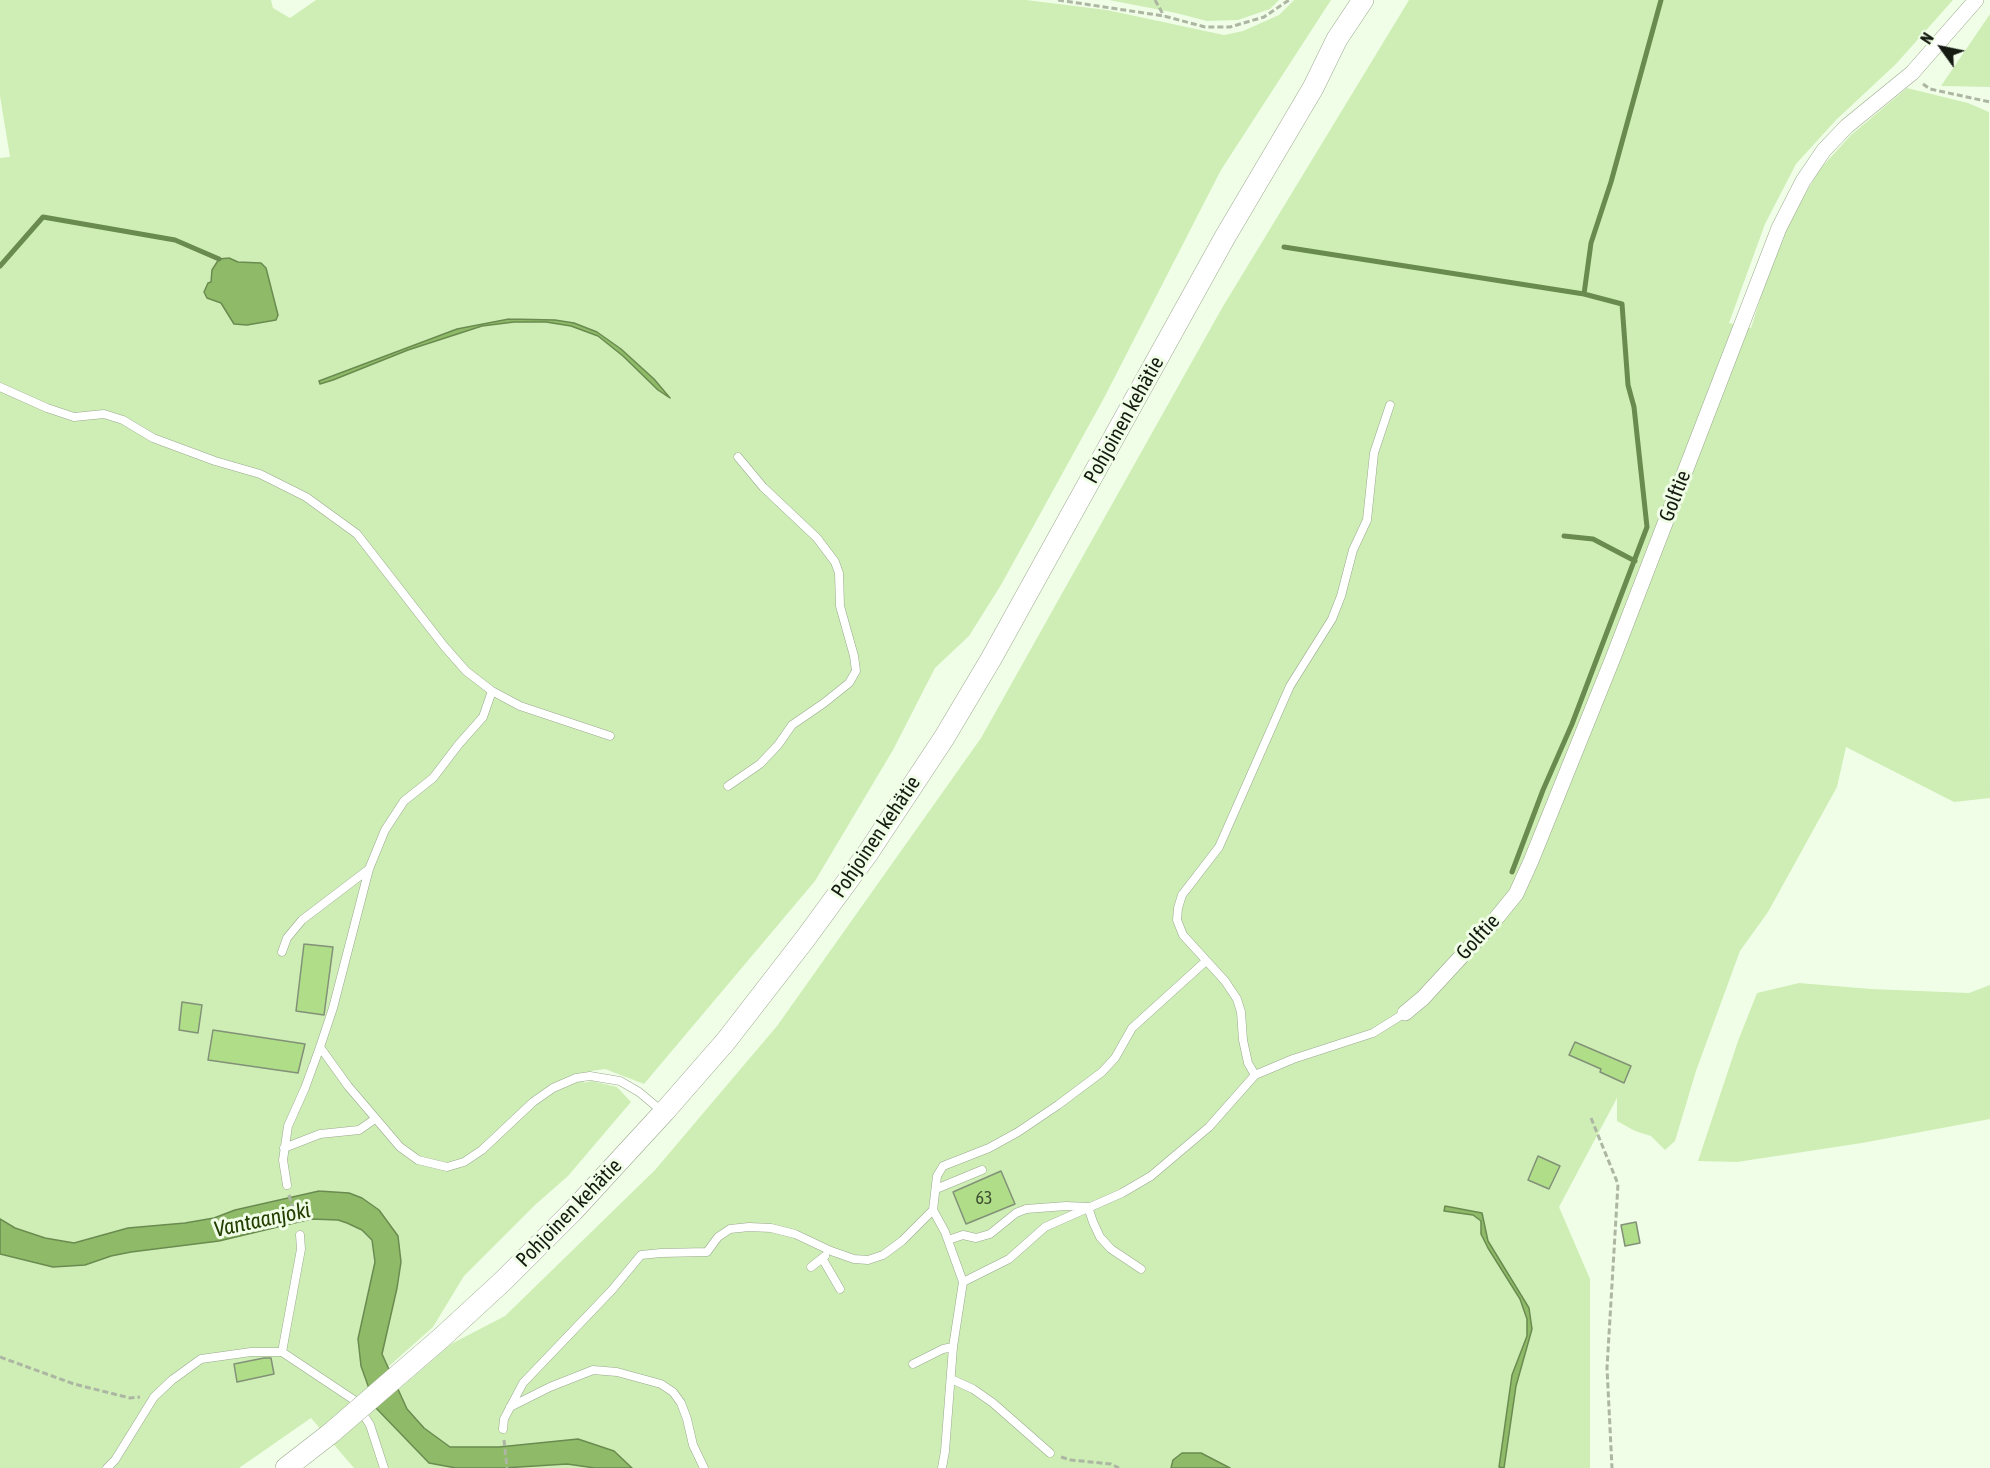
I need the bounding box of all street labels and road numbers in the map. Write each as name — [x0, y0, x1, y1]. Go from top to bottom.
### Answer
street label: Pohjoinen kehätie — [1079, 352, 1169, 488]
street label: Golftie — [1654, 467, 1696, 525]
street label: Pohjoinen kehätie — [826, 771, 926, 903]
street label: Golftie — [1451, 909, 1505, 965]
street label: Pohjoinen kehätie — [511, 1153, 627, 1273]

